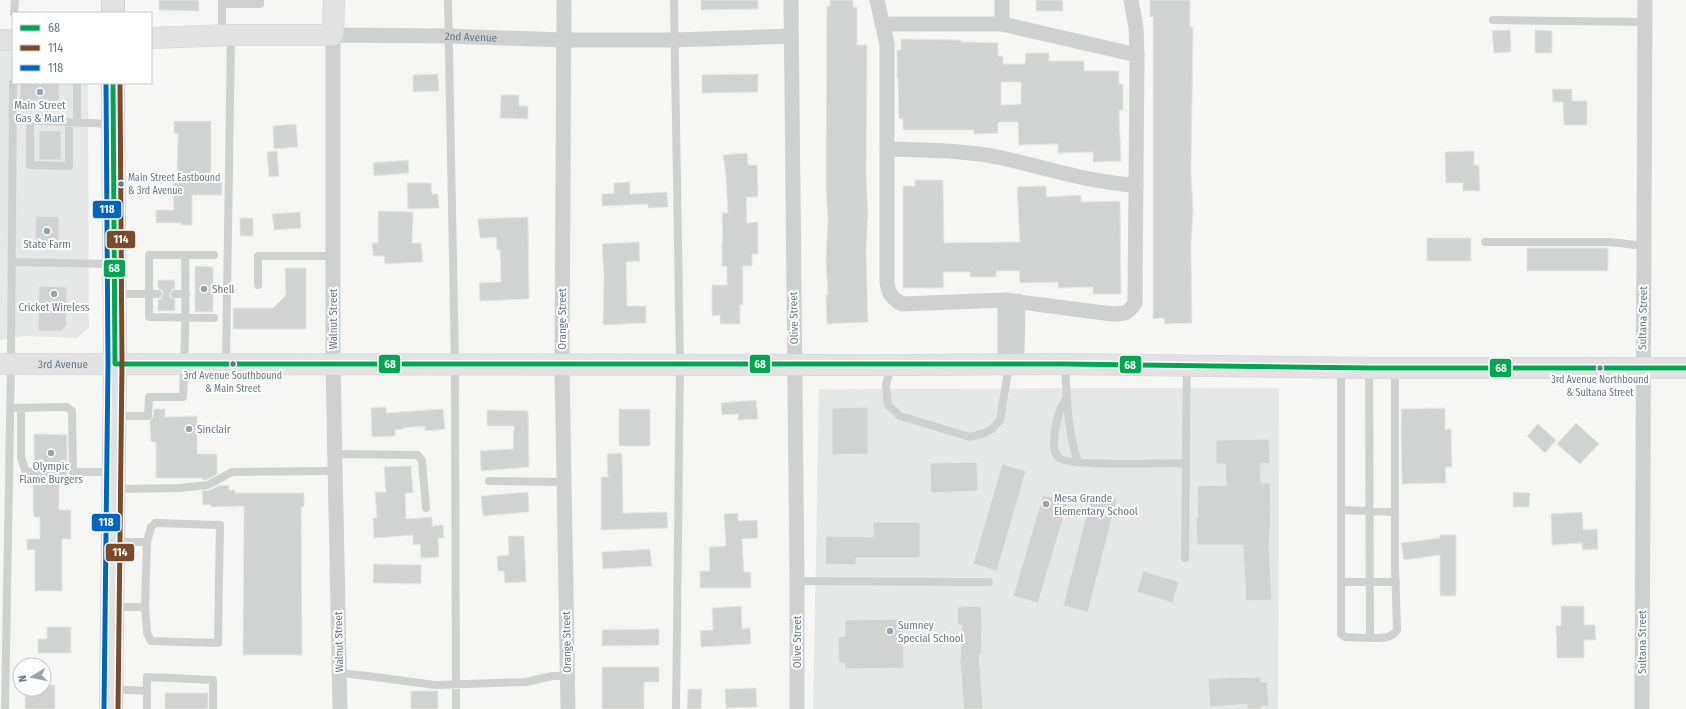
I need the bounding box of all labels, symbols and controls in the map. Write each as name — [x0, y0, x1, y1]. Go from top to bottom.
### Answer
legend — [12, 12, 152, 84]
text: 68 — [48, 21, 60, 35]
street label: 2nd Avenue — [445, 29, 497, 44]
text: 114 — [48, 41, 63, 55]
text: 118 — [48, 61, 63, 75]
marker: Main Street Gas & Mart — [35, 87, 45, 97]
place label: Main Street Gas & Mart — [14, 99, 66, 125]
place label: Main Street Eastbound & 3rd Avenue — [128, 172, 220, 197]
marker: Main Street Eastbound & 3rd Avenue — [116, 179, 126, 189]
line badge: 118 — [92, 200, 122, 219]
text: 118 — [100, 203, 115, 216]
marker: State Farm — [42, 226, 52, 236]
line badge: 114 — [106, 230, 136, 249]
text: 114 — [114, 233, 129, 246]
place label: State Farm — [23, 238, 71, 251]
line badge: 68 — [103, 259, 126, 278]
text: 68 — [108, 262, 120, 275]
place label: Shell — [212, 283, 235, 296]
marker: Shell — [199, 284, 209, 294]
street label: Sultana Street — [1636, 286, 1650, 350]
street label: Walnut Street — [327, 288, 340, 349]
street label: Orange Street — [556, 288, 569, 350]
marker: Cricket Wireless — [49, 289, 59, 299]
street label: Olive Street — [787, 291, 801, 344]
place label: Cricket Wireless — [19, 301, 90, 314]
line badge: 68 — [378, 354, 401, 374]
line badge: 68 — [749, 354, 771, 374]
line badge: 68 — [1119, 355, 1142, 374]
street label: 3rd Avenue — [38, 358, 88, 371]
text: 68 — [384, 358, 396, 371]
text: 68 — [754, 358, 766, 371]
line badge: 68 — [1489, 358, 1512, 378]
marker: 3rd Avenue Southbound & Main Street — [228, 359, 238, 369]
text: 68 — [1124, 359, 1136, 372]
text: 68 — [1495, 362, 1507, 375]
marker: 3rd Avenue Northbound & Sultana Street — [1595, 363, 1605, 373]
place label: 3rd Avenue Southbound & Main Street — [184, 370, 282, 395]
place label: 3rd Avenue Northbound & Sultana Street — [1551, 374, 1649, 399]
place label: Sinclair — [197, 423, 231, 436]
marker: Sinclair — [184, 424, 194, 434]
marker: Olympic Flame Burgers — [46, 448, 56, 458]
place label: Olympic Flame Burgers — [19, 460, 83, 486]
place label: Mesa Grande Elementary School — [1054, 492, 1138, 518]
marker: Mesa Grande Elementary School — [1041, 499, 1051, 509]
line badge: 118 — [91, 513, 121, 532]
text: 118 — [99, 516, 114, 529]
line badge: 114 — [105, 543, 135, 562]
text: 114 — [113, 546, 128, 559]
street label: Sultana Street — [1636, 610, 1649, 674]
street label: Walnut Street — [332, 611, 346, 673]
street label: Orange Street — [560, 611, 574, 673]
street label: Olive Street — [791, 615, 804, 668]
place label: Sumney Special School — [898, 619, 964, 645]
marker: Sumney Special School — [885, 626, 895, 636]
north arrow — [12, 657, 52, 697]
text: N — [16, 674, 30, 683]

